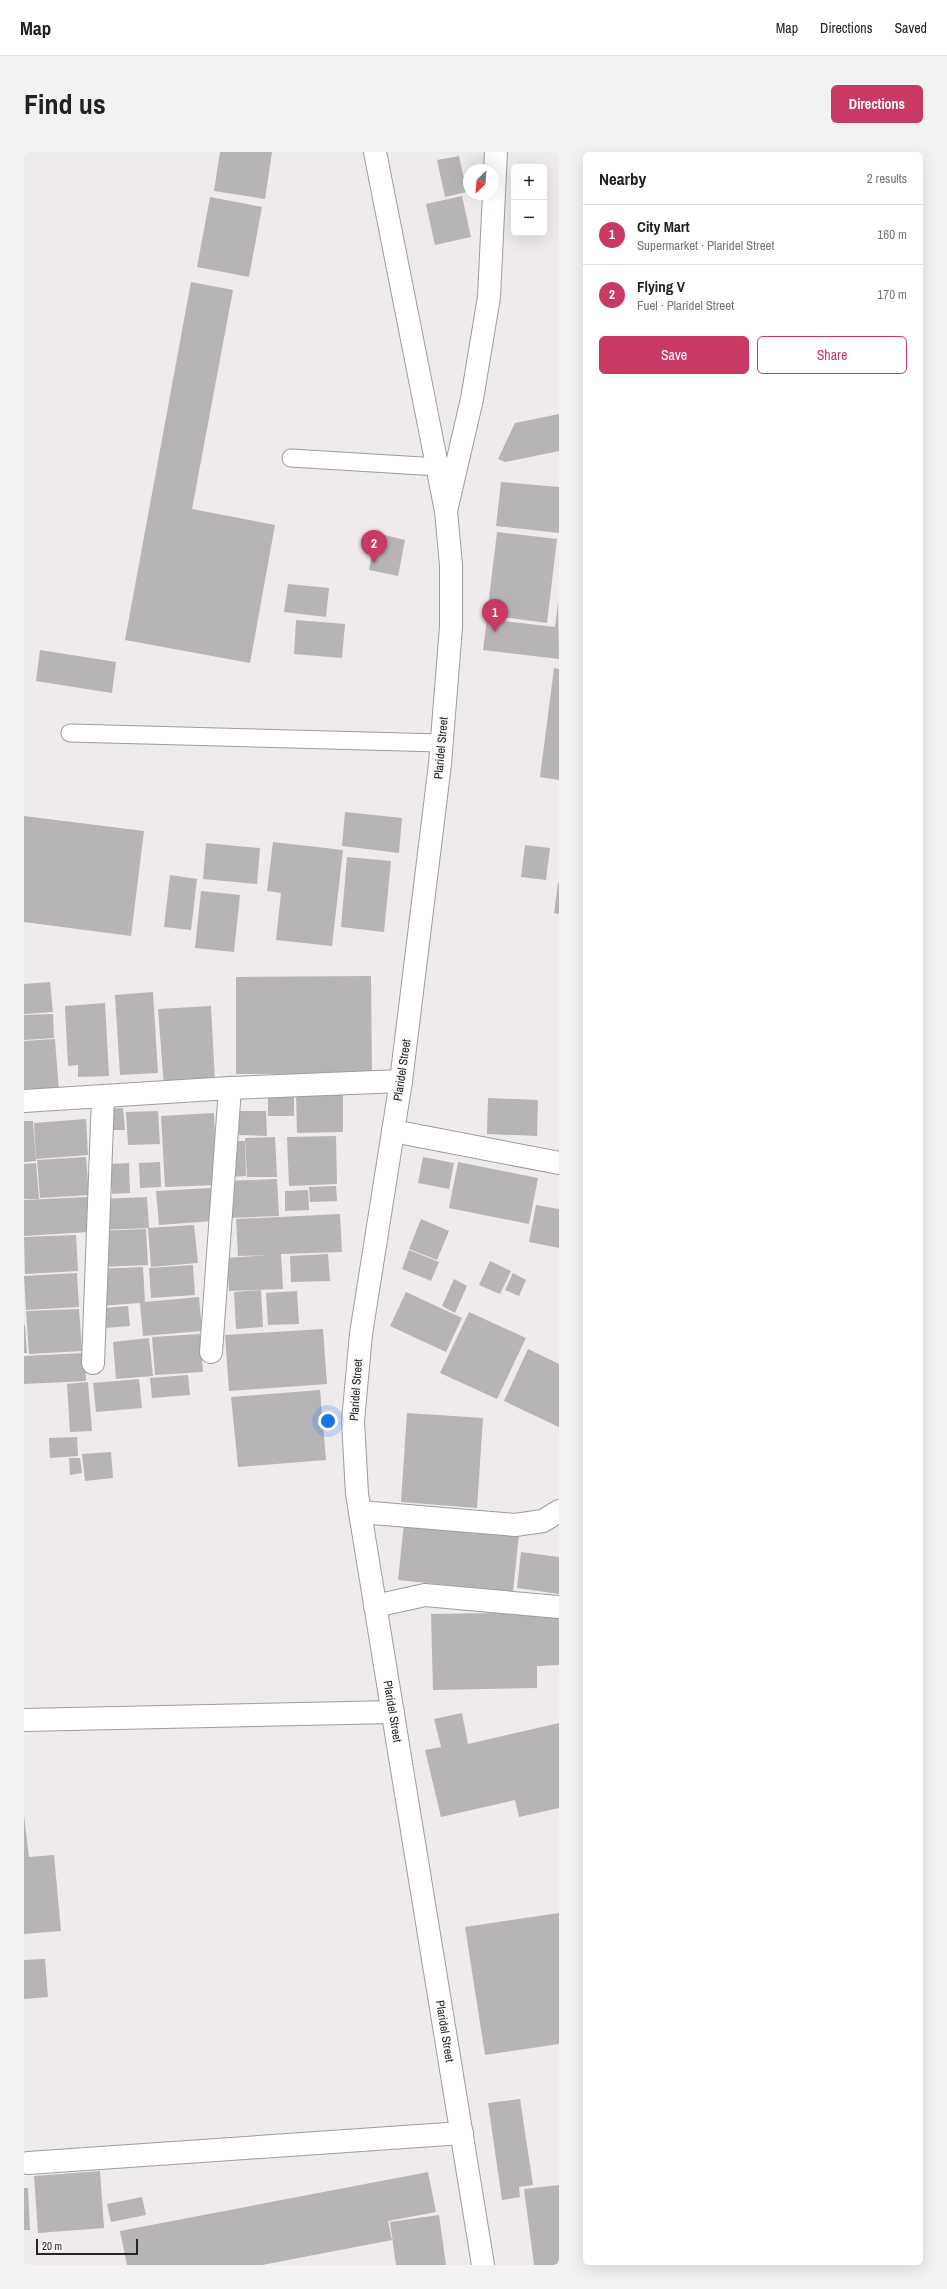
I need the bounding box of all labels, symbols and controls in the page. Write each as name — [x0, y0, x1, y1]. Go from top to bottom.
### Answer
text: Map — [20, 15, 51, 41]
text: Map — [776, 19, 798, 37]
text: Directions — [820, 19, 872, 37]
text: Saved — [894, 19, 927, 37]
text: Find us — [24, 85, 106, 123]
button: Directions — [831, 85, 923, 123]
north arrow — [463, 164, 499, 200]
map controls — [511, 164, 547, 236]
button: + — [511, 164, 547, 200]
text: Nearby — [599, 167, 646, 190]
text: 2 results — [867, 170, 907, 187]
button: − — [511, 200, 547, 236]
text: City Mart — [637, 216, 690, 237]
text: 1 — [609, 226, 615, 243]
text: 160 m — [877, 226, 907, 243]
text: Supermarket · Plaridel Street — [637, 237, 774, 254]
text: Flying V — [637, 276, 685, 297]
text: 2 — [609, 286, 615, 303]
text: 170 m — [877, 286, 907, 303]
text: Fuel · Plaridel Street — [637, 297, 734, 314]
button: Save — [599, 336, 749, 374]
button: Share — [757, 336, 907, 374]
pin: 2 — [361, 530, 387, 563]
pin: 1 — [482, 599, 508, 632]
street label: Plaridel Street — [430, 716, 452, 780]
street label: Plaridel Street — [390, 1038, 414, 1102]
street label: Plaridel Street — [346, 1358, 366, 1422]
your location — [318, 1411, 338, 1431]
street label: Plaridel Street — [380, 1679, 406, 1744]
street label: Plaridel Street — [432, 1999, 458, 2064]
scale bar — [36, 2237, 138, 2256]
text: 20 m — [42, 2239, 62, 2253]

